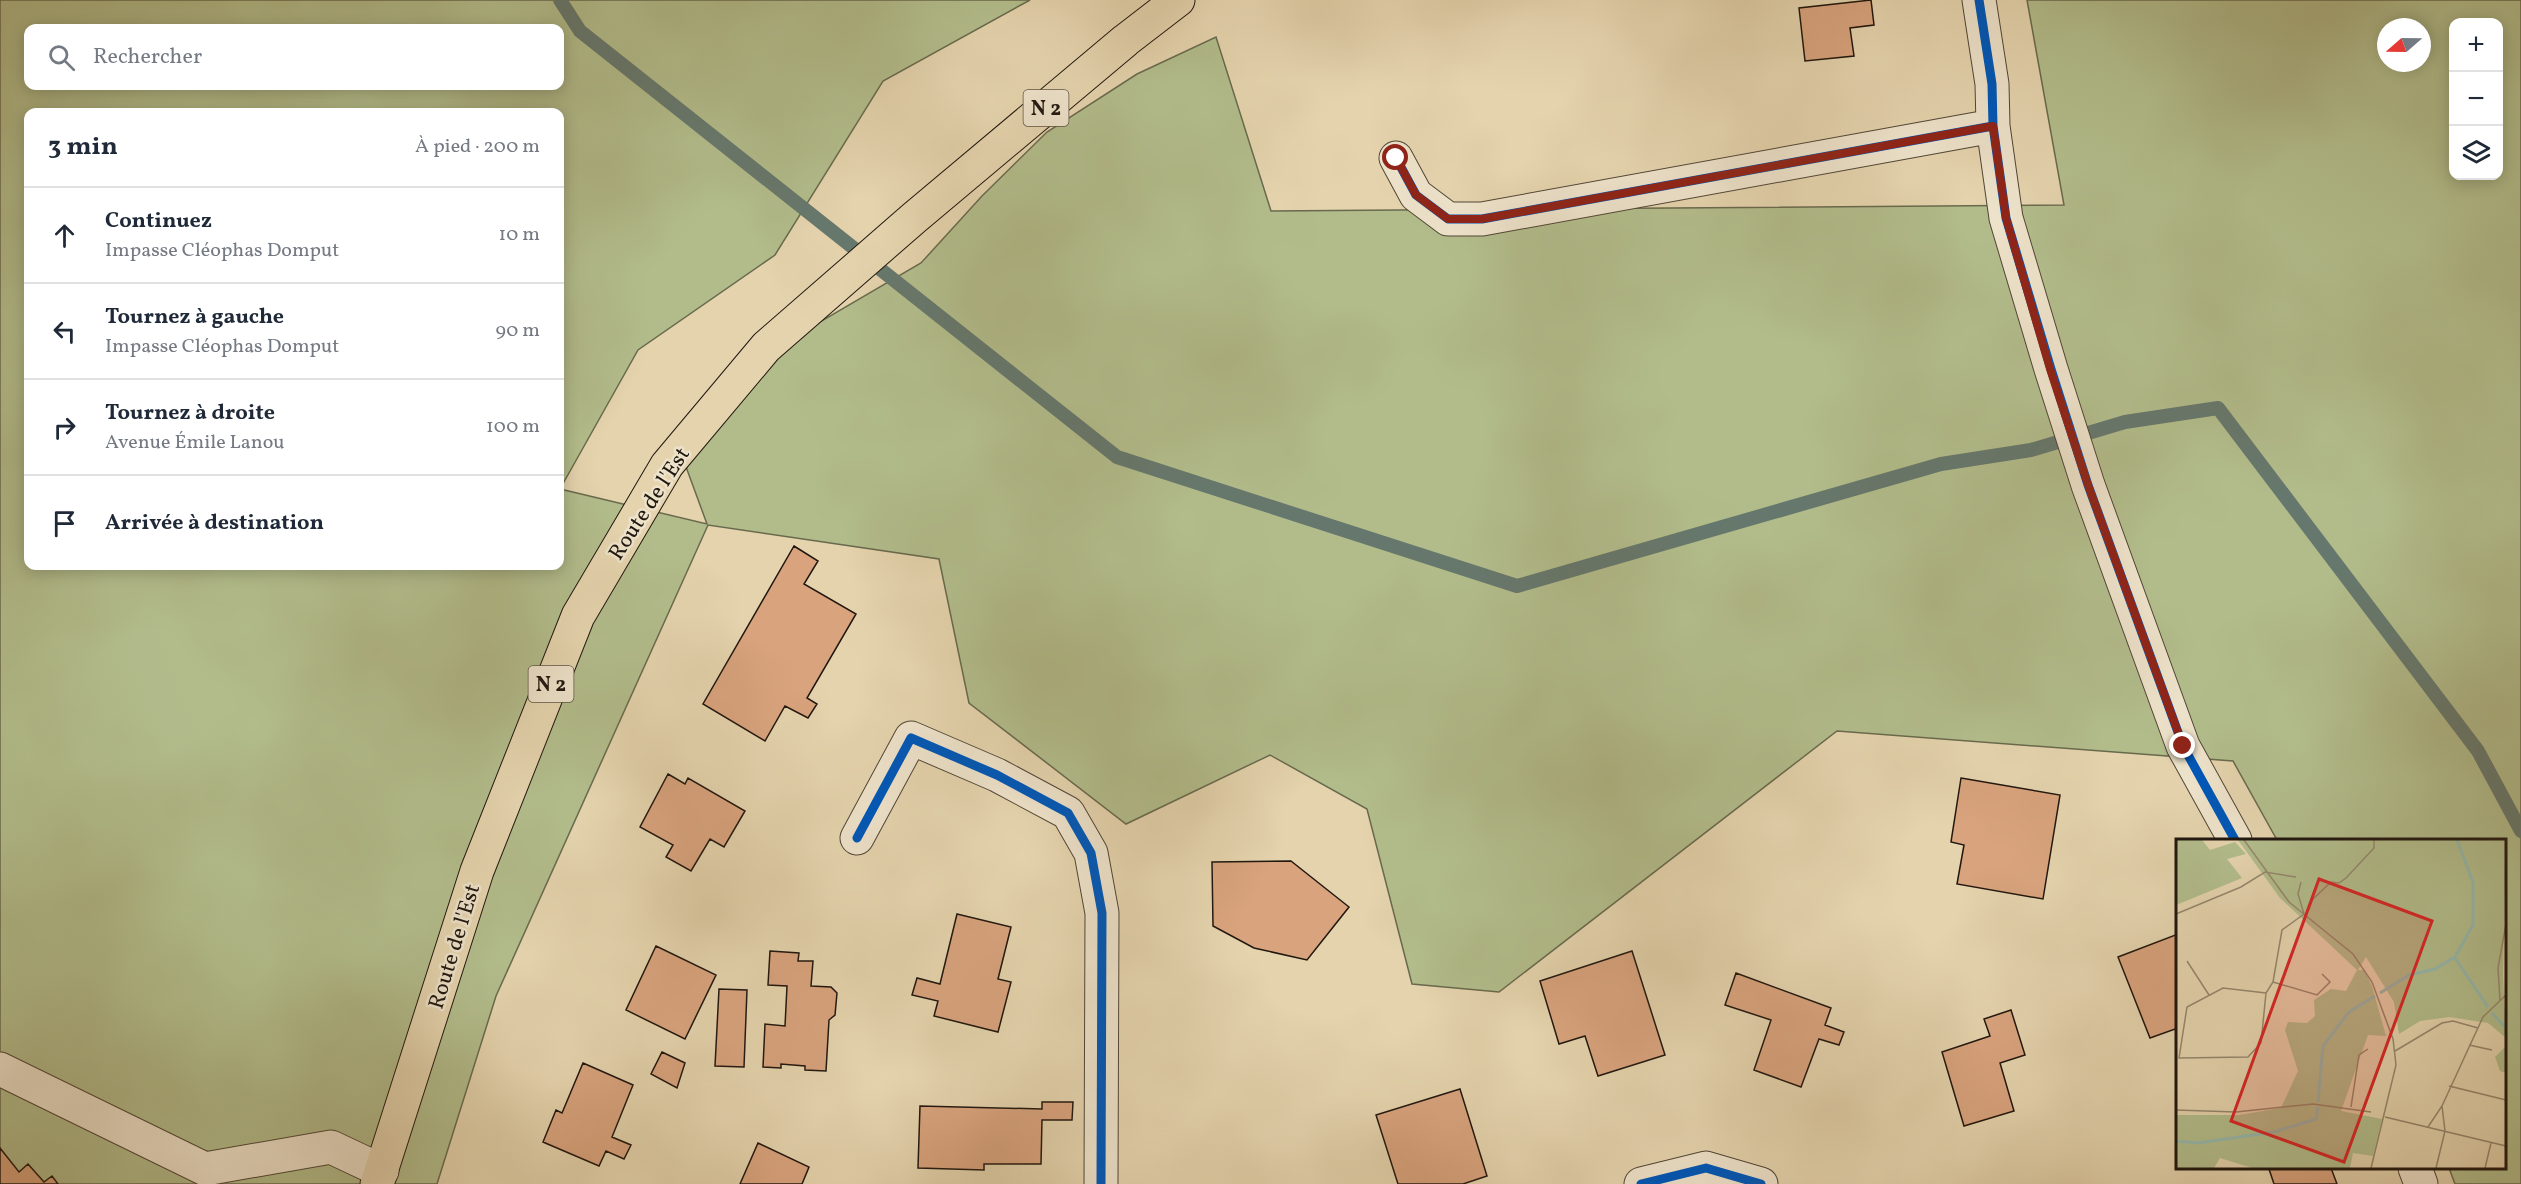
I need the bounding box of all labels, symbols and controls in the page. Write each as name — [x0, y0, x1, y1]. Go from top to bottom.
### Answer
north arrow — [2377, 18, 2431, 72]
map controls — [2449, 18, 2503, 180]
button: + — [2449, 18, 2503, 72]
search box — [24, 24, 564, 90]
icon: search — [45, 41, 78, 74]
text: Rechercher — [93, 42, 202, 73]
button: − — [2449, 72, 2503, 126]
road number: N 2 — [1024, 90, 1068, 126]
button: layers — [2449, 126, 2503, 180]
text: 3 min — [48, 129, 118, 165]
text: À pied · 200 m — [415, 133, 540, 161]
route start — [1382, 144, 1408, 170]
text: Continuez — [105, 206, 212, 237]
icon: ahead — [48, 219, 81, 252]
text: 10 m — [499, 221, 540, 249]
text: Impasse Cléophas Domput — [105, 237, 339, 265]
text: Tournez à gauche — [105, 302, 284, 333]
icon: left — [48, 315, 81, 348]
text: 90 m — [496, 317, 540, 345]
text: Impasse Cléophas Domput — [105, 333, 339, 361]
text: Tournez à droite — [105, 398, 275, 429]
icon: right — [48, 411, 81, 444]
text: 100 m — [486, 413, 540, 441]
text: Avenue Émile Lanou — [105, 429, 285, 457]
street label: Route de l'Est — [602, 441, 698, 567]
icon: arrive — [48, 507, 81, 540]
text: Arrivée à destination — [105, 508, 324, 539]
road number: N 2 — [528, 666, 574, 702]
route end — [2169, 732, 2195, 758]
inset map — [2176, 839, 2506, 1169]
street label: Route de l'Est — [422, 880, 489, 1013]

